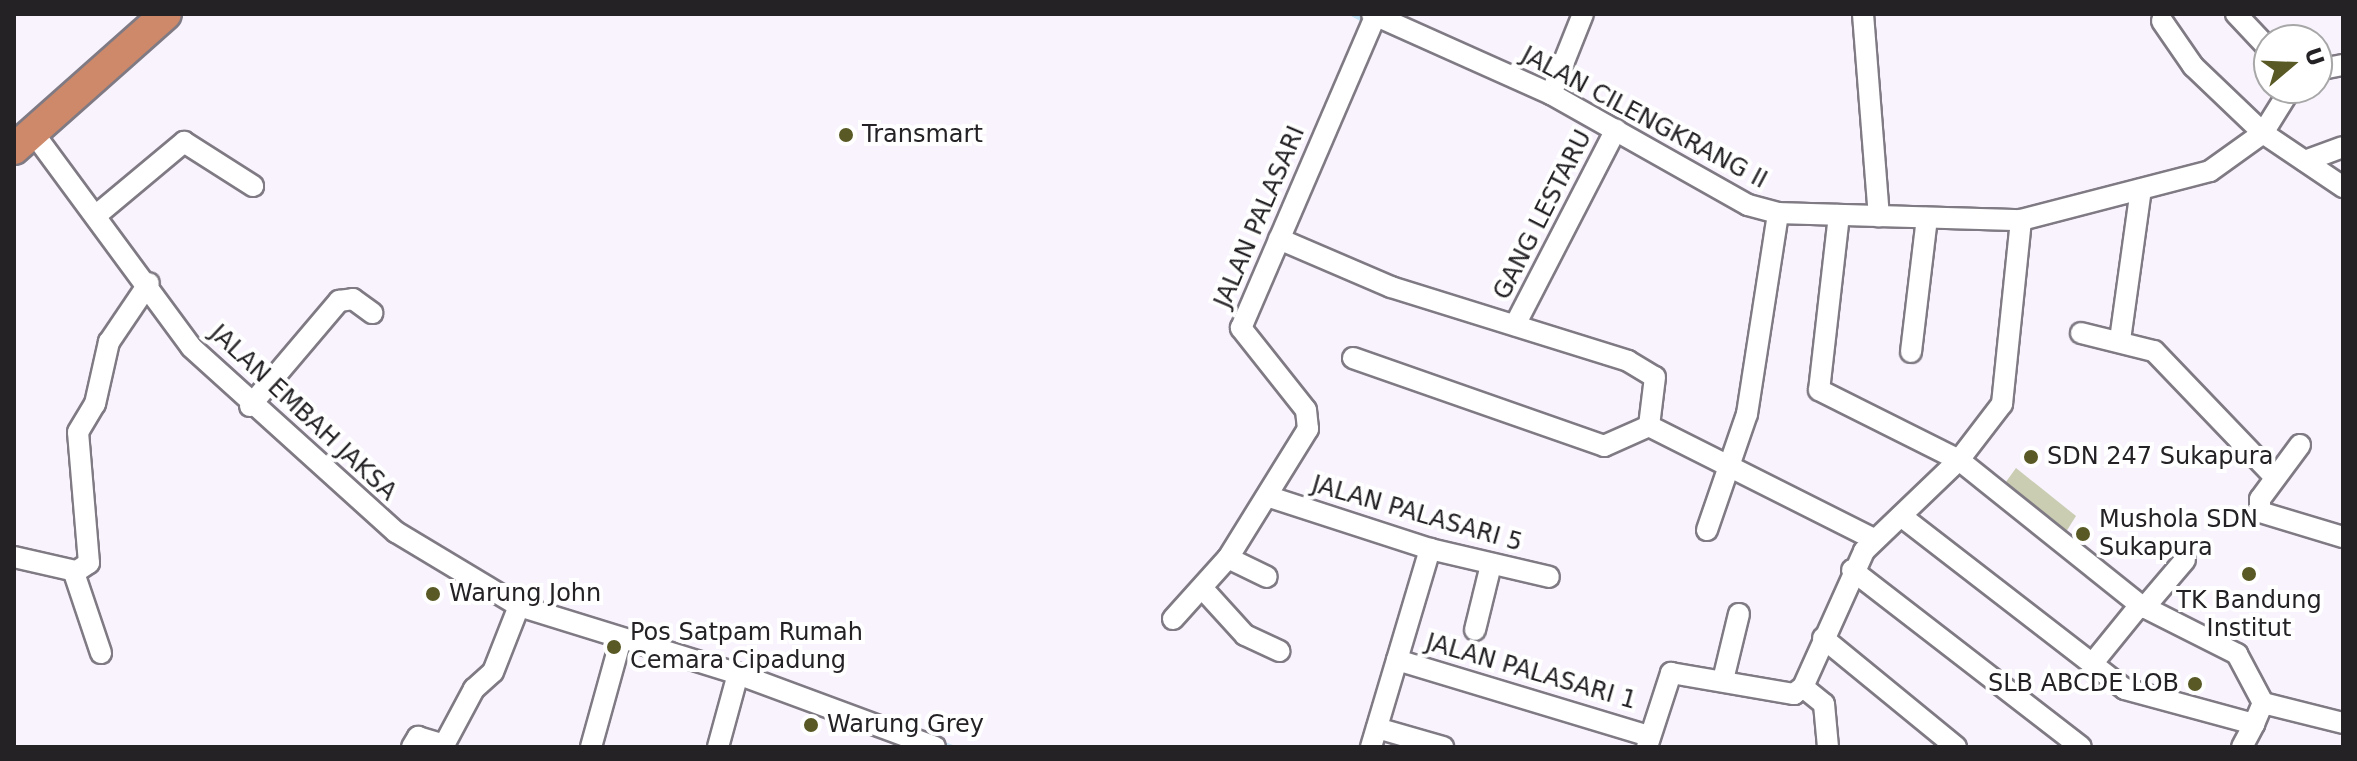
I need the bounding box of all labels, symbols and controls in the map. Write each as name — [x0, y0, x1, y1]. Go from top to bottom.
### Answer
north arrow — [2253, 24, 2333, 104]
street label: JALAN CILENGKRANG II — [1516, 41, 1772, 195]
text: U — [2300, 44, 2329, 69]
place label: Transmart — [862, 121, 983, 149]
street label: JALAN PALASARI — [1209, 122, 1311, 312]
street label: GANG LESTARU — [1488, 125, 1598, 305]
marker: Transmart — [837, 126, 855, 144]
street label: JALAN EMBAH JAKSA — [204, 319, 402, 507]
place label: SDN 247 Sukapura — [2047, 443, 2273, 471]
marker: SDN 247 Sukapura — [2022, 448, 2040, 466]
street label: JALAN PALASARI 5 — [1309, 470, 1525, 558]
place label: Mushola SDN Sukapura — [2099, 506, 2258, 562]
marker: Mushola SDN Sukapura — [2074, 525, 2092, 543]
marker: TK Bandung Institut — [2240, 565, 2258, 583]
place label: Warung John — [449, 580, 601, 608]
marker: Warung John — [424, 585, 442, 603]
place label: TK Bandung Institut — [2176, 587, 2322, 643]
place label: Pos Satpam Rumah Cemara Cipadung — [630, 619, 863, 675]
street label: JALAN PALASARI 1 — [1423, 628, 1639, 716]
marker: Pos Satpam Rumah Cemara Cipadung — [605, 638, 623, 656]
place label: SLB ABCDE LOB — [1988, 670, 2179, 698]
marker: SLB ABCDE LOB — [2186, 675, 2204, 693]
place label: Warung Grey — [827, 711, 984, 739]
marker: Warung Grey — [802, 716, 820, 734]

